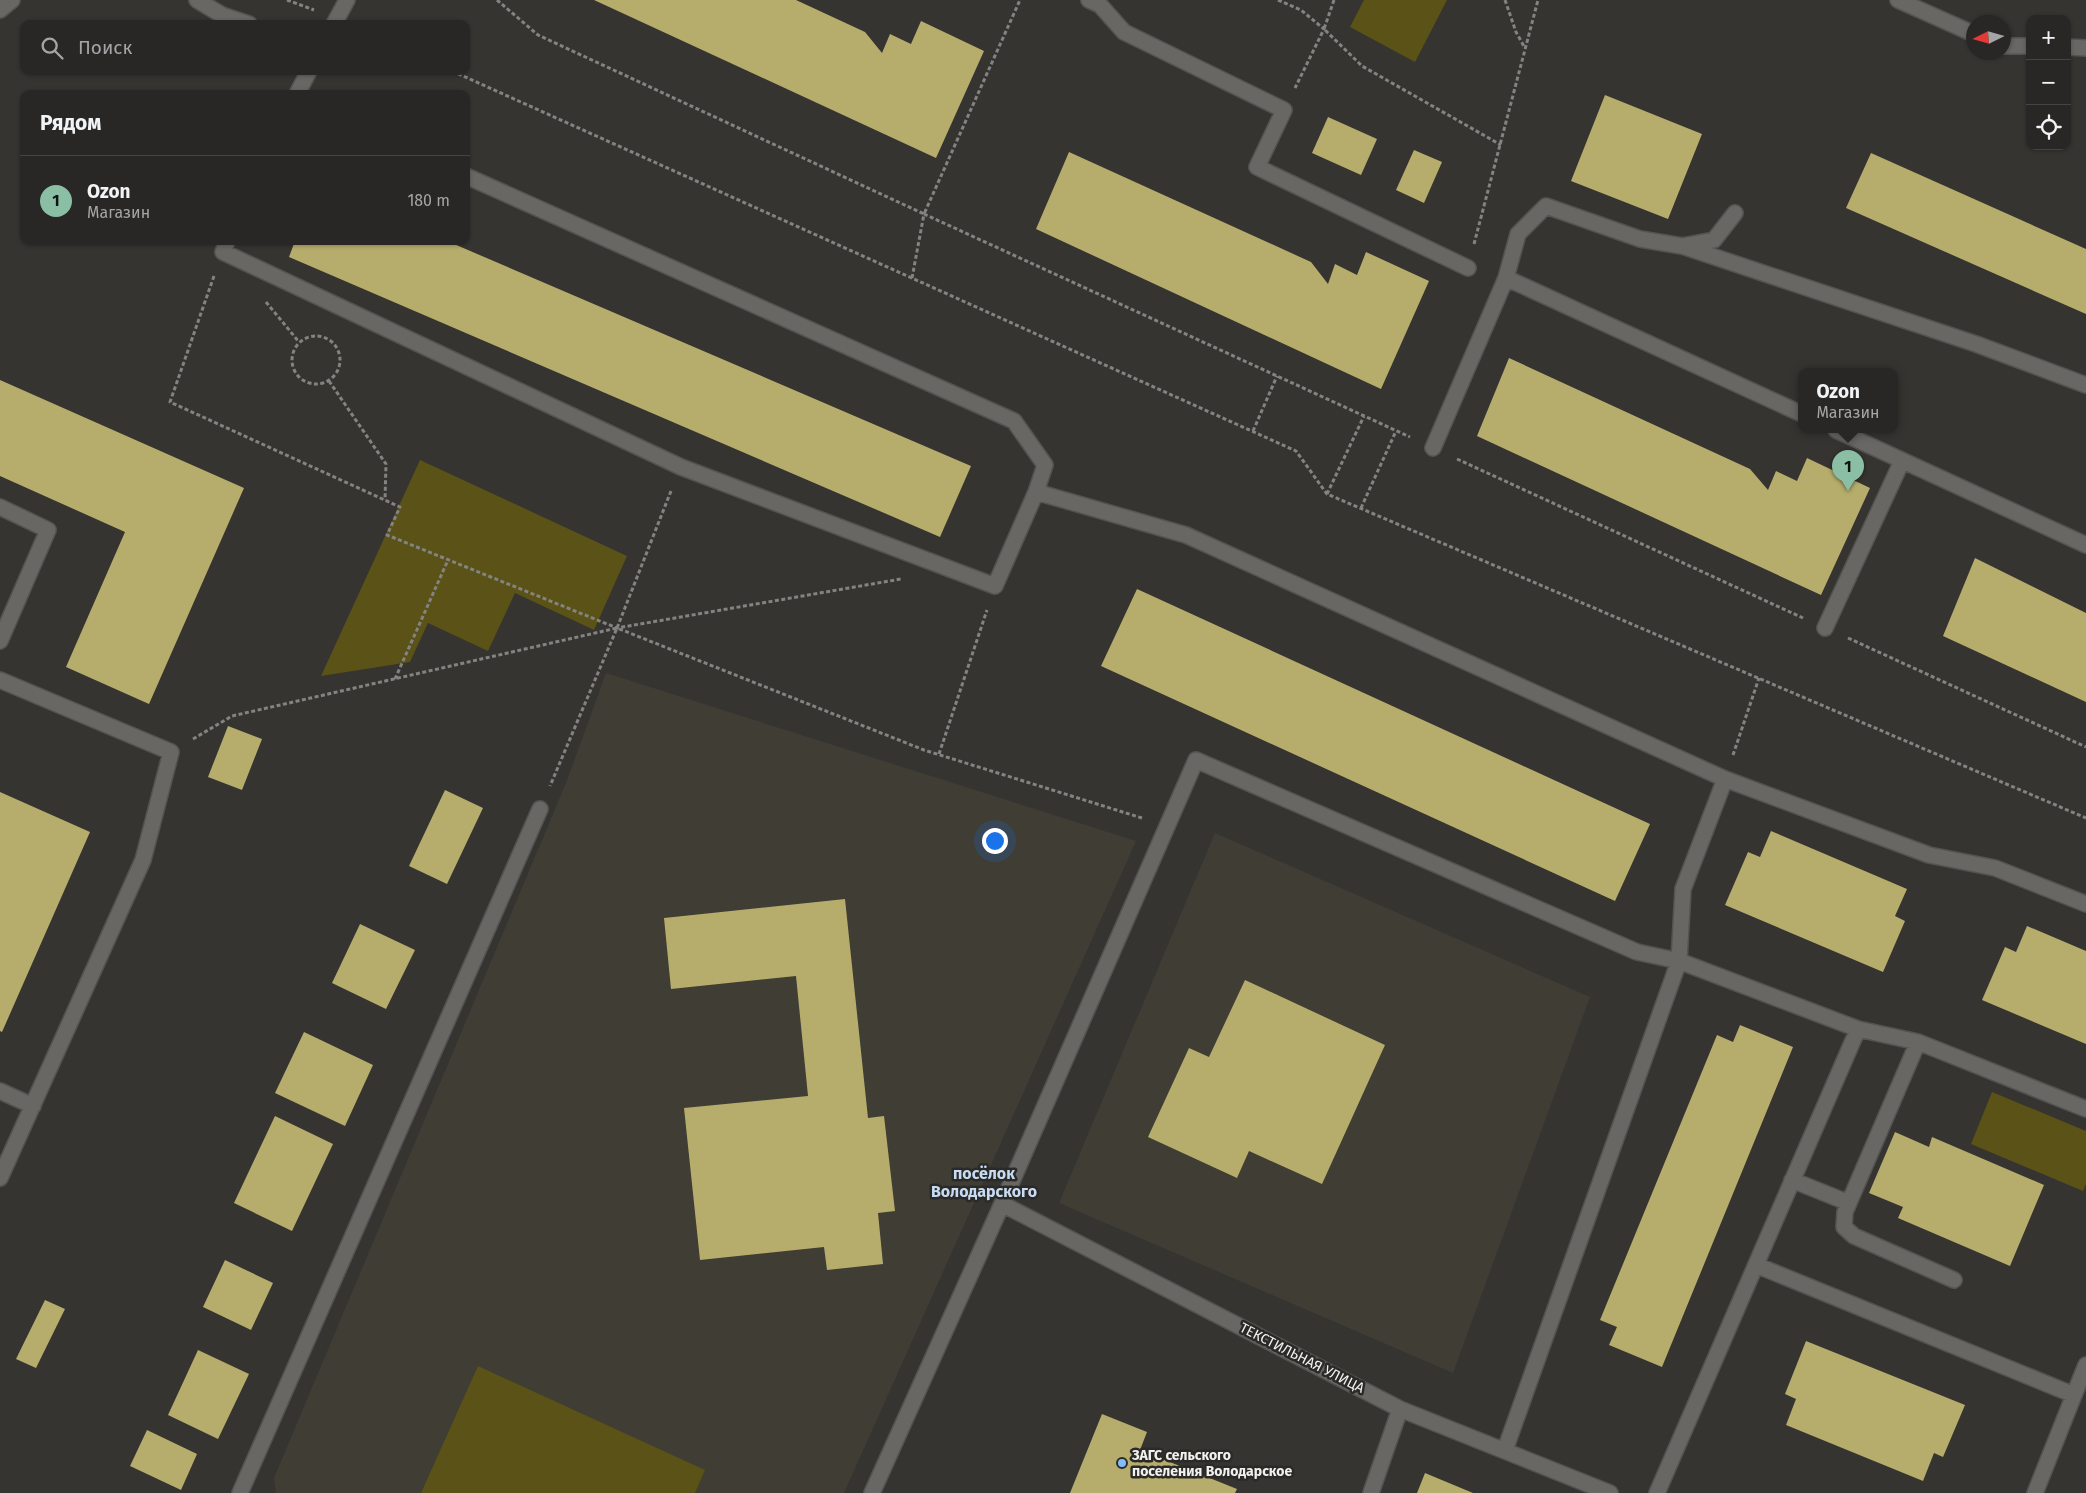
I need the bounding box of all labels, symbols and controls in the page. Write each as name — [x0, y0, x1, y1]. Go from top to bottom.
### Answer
north arrow — [1966, 15, 2011, 60]
map controls — [2026, 15, 2071, 150]
button: + — [2026, 15, 2071, 60]
search box — [20, 20, 470, 75]
icon: search — [38, 34, 66, 62]
text: Поиск — [78, 36, 132, 59]
button: − — [2026, 60, 2071, 105]
button: locate — [2026, 105, 2071, 150]
text: Рядом — [40, 110, 101, 136]
text: Ozon — [87, 180, 131, 203]
text: 1 — [52, 191, 60, 210]
text: 180 m — [407, 191, 450, 210]
text: Магазин — [87, 203, 150, 222]
popup — [1798, 368, 1898, 433]
text: Ozon — [1816, 380, 1860, 403]
text: Магазин — [1816, 403, 1880, 422]
pin: 1 — [1832, 450, 1864, 491]
your location — [982, 828, 1008, 854]
district label: посёлок Володарского — [931, 1164, 1037, 1201]
street label: ТЕКСТИЛЬНАЯ УЛИЦА — [1237, 1319, 1367, 1397]
place label: ЗАГС сельского поселения Володарское — [1131, 1447, 1293, 1480]
marker: ЗАГС сельского поселения Володарское — [1116, 1457, 1128, 1469]

